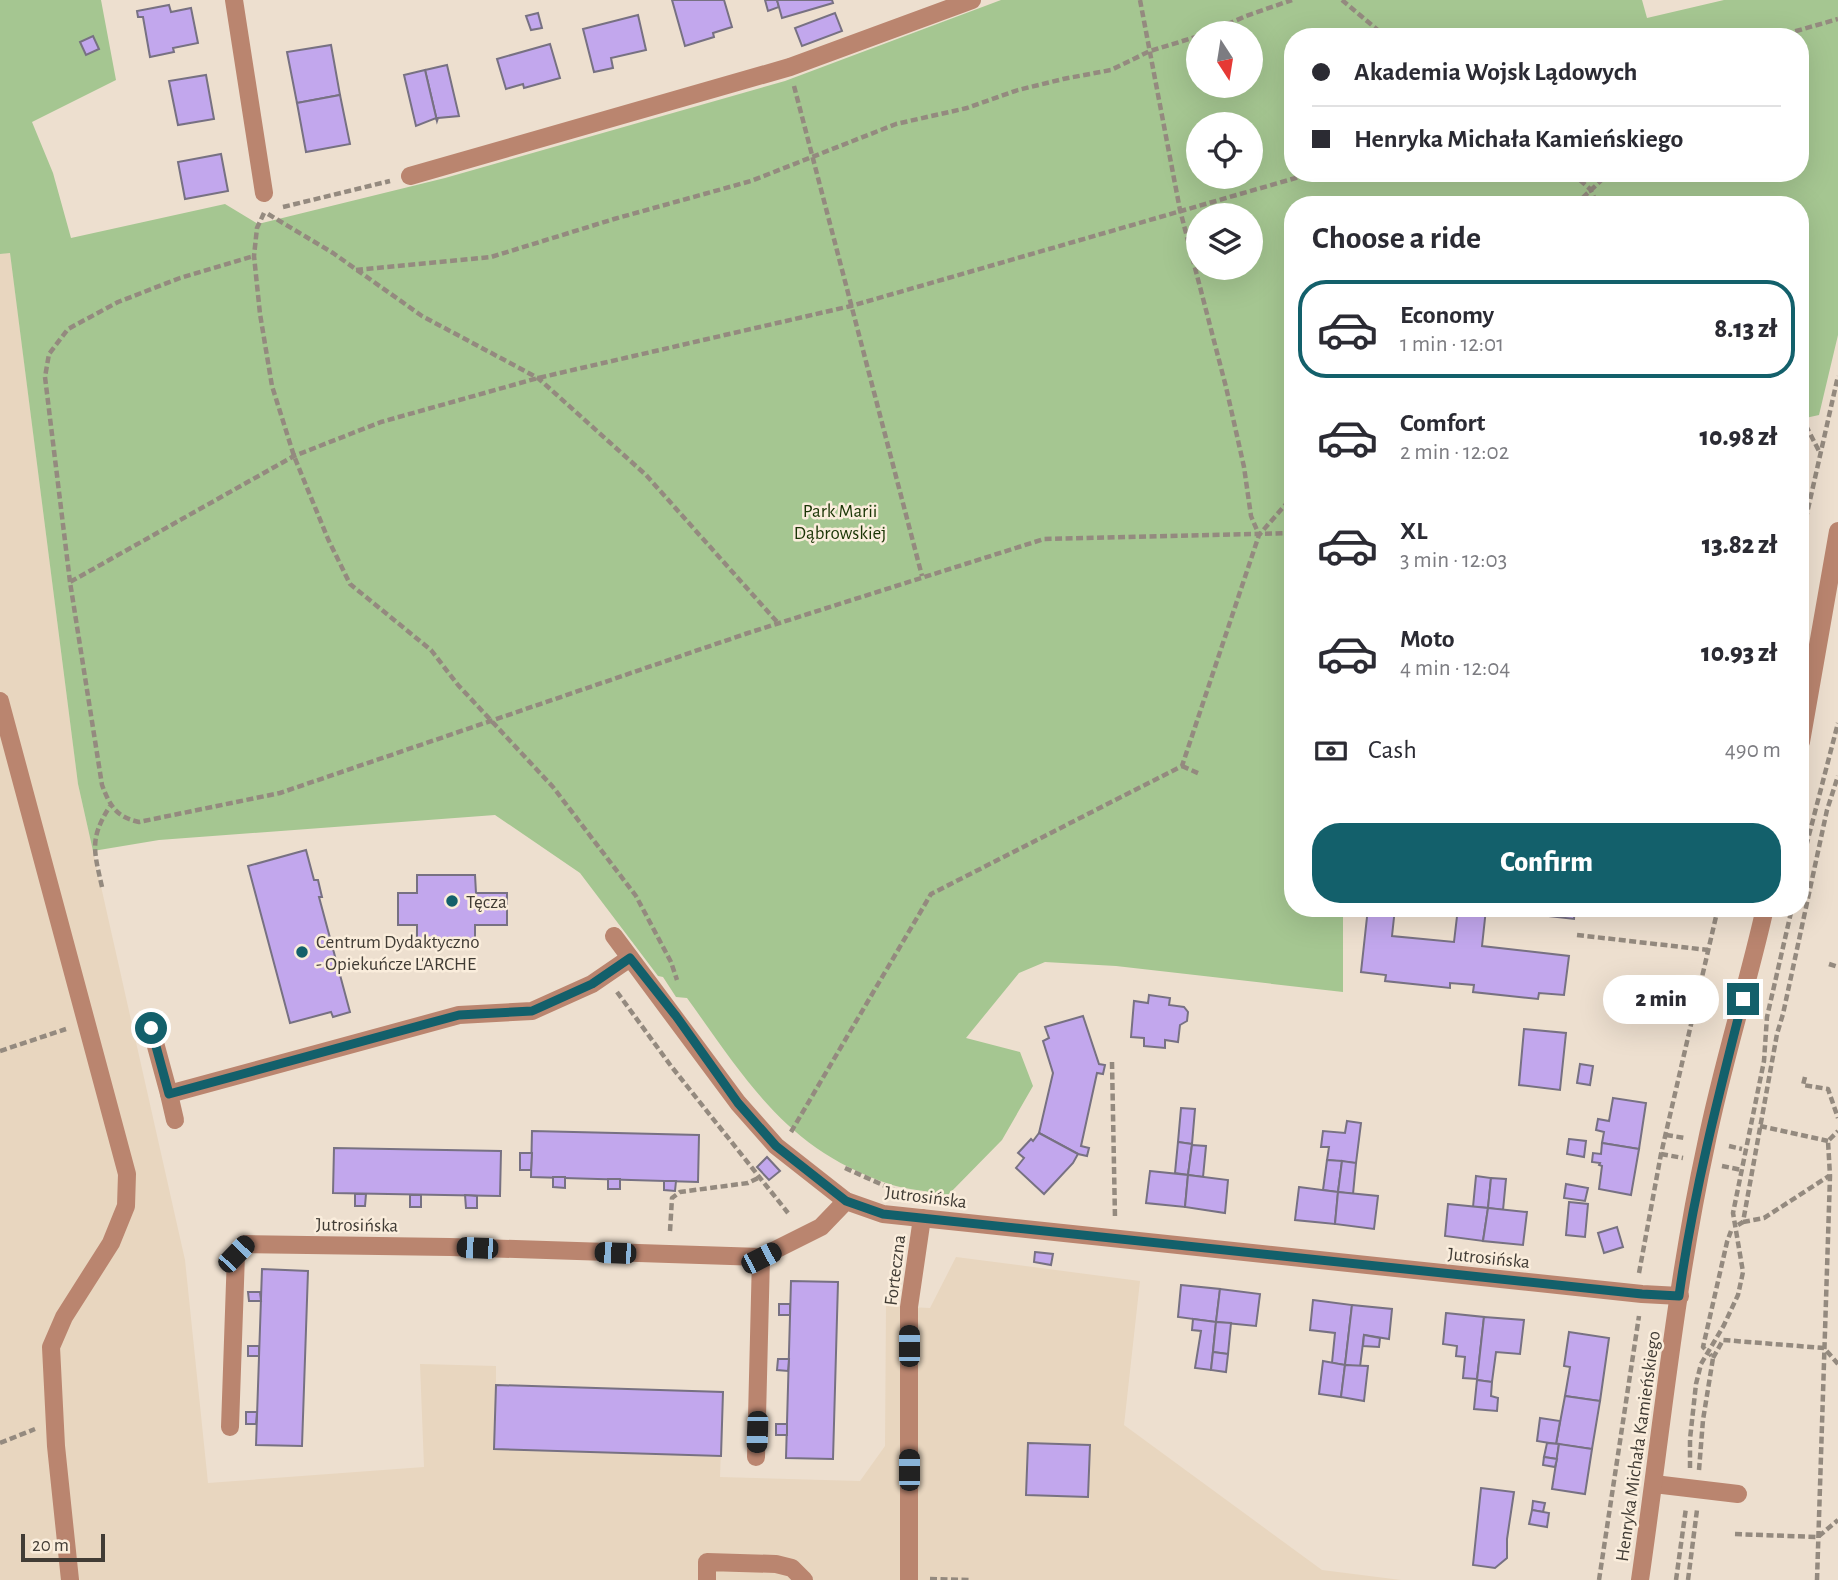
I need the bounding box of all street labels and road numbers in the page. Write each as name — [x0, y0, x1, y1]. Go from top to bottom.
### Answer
street label: Jutrosińska — [884, 1183, 968, 1212]
street label: Jutrosińska — [316, 1215, 399, 1236]
street label: Forteczna — [882, 1234, 909, 1307]
street label: Jutrosińska — [1447, 1245, 1531, 1272]
street label: Henryka Michała Kamieńskiego — [1613, 1330, 1664, 1563]

